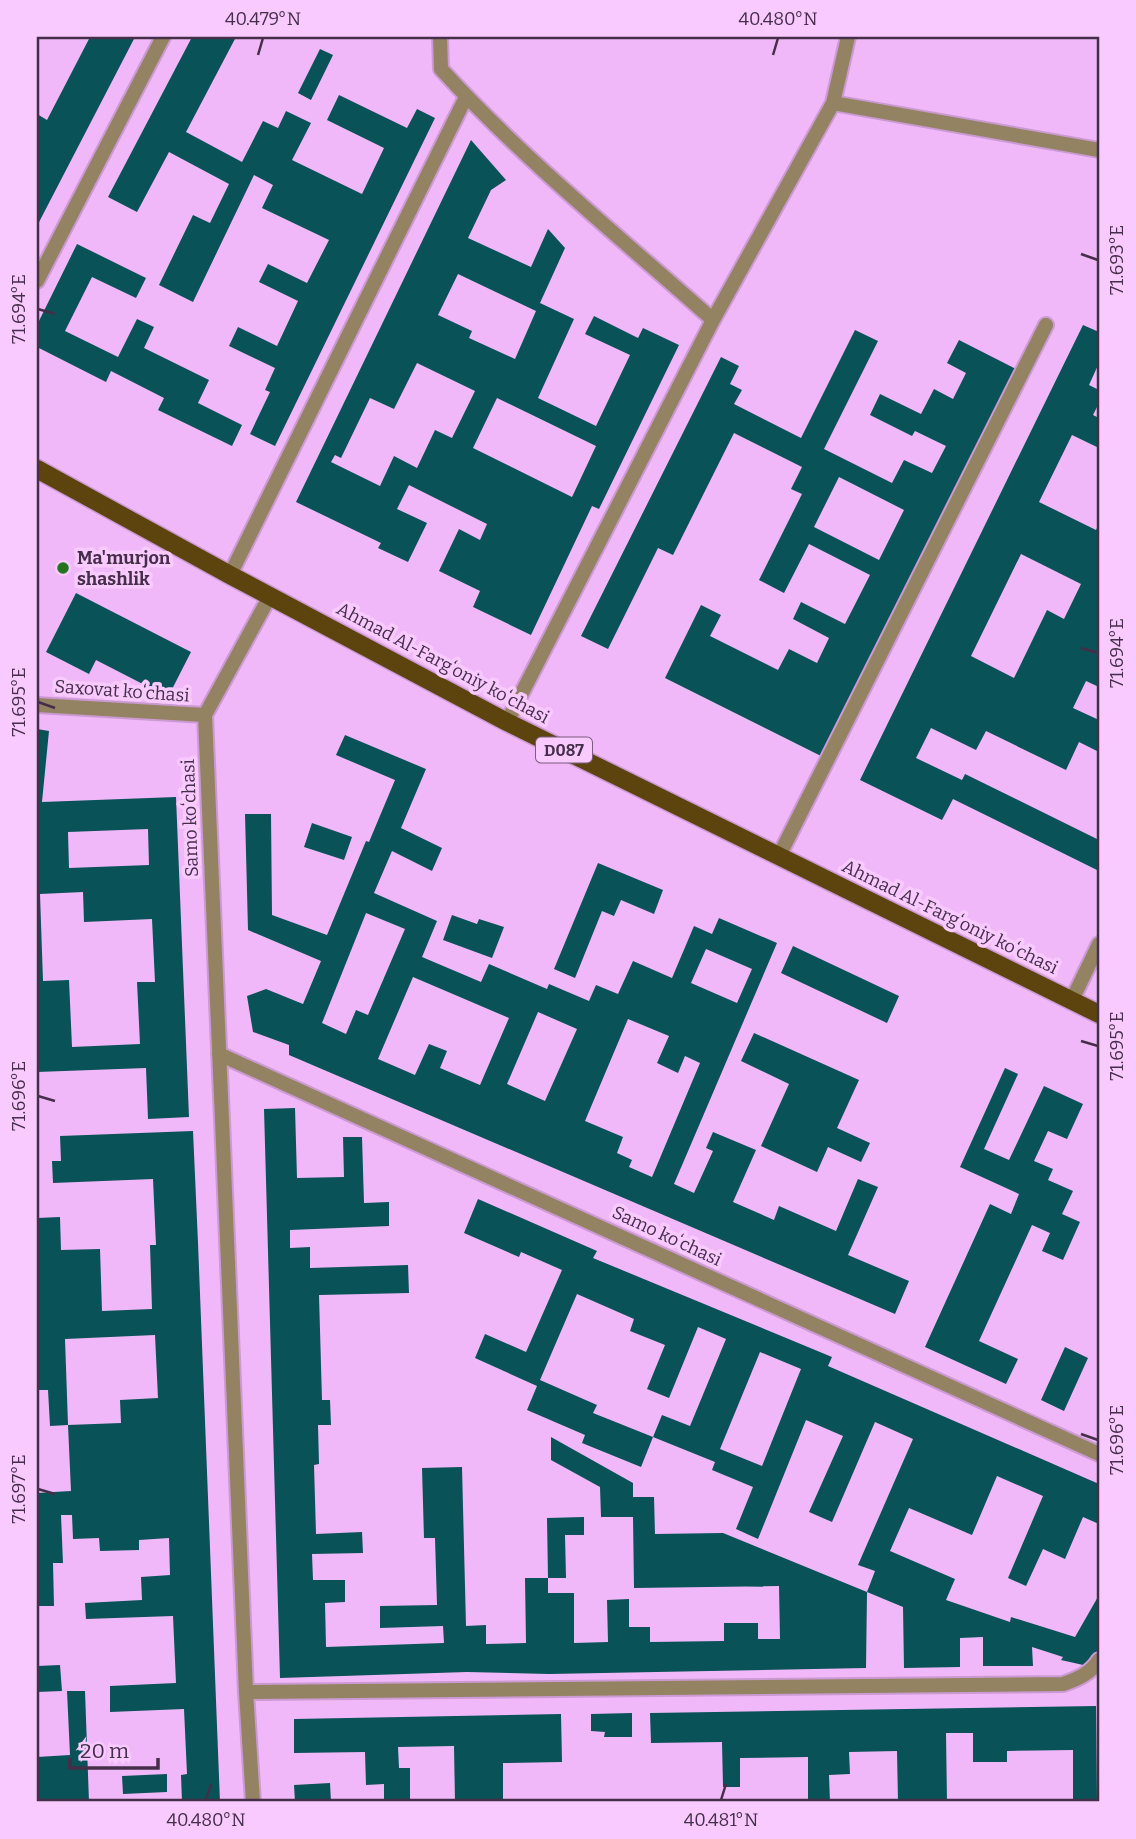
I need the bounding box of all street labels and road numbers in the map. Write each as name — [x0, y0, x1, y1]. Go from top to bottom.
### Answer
street label: Ahmad Al-Fargʻoniy koʻchasi — [333, 598, 553, 728]
street label: Saxovat koʻchasi — [54, 675, 190, 707]
road number: D087 — [536, 737, 592, 762]
street label: Samo koʻchasi — [177, 759, 203, 877]
street label: Ahmad Al-Fargʻoniy koʻchasi — [838, 855, 1062, 979]
street label: Samo koʻchasi — [609, 1201, 725, 1271]

